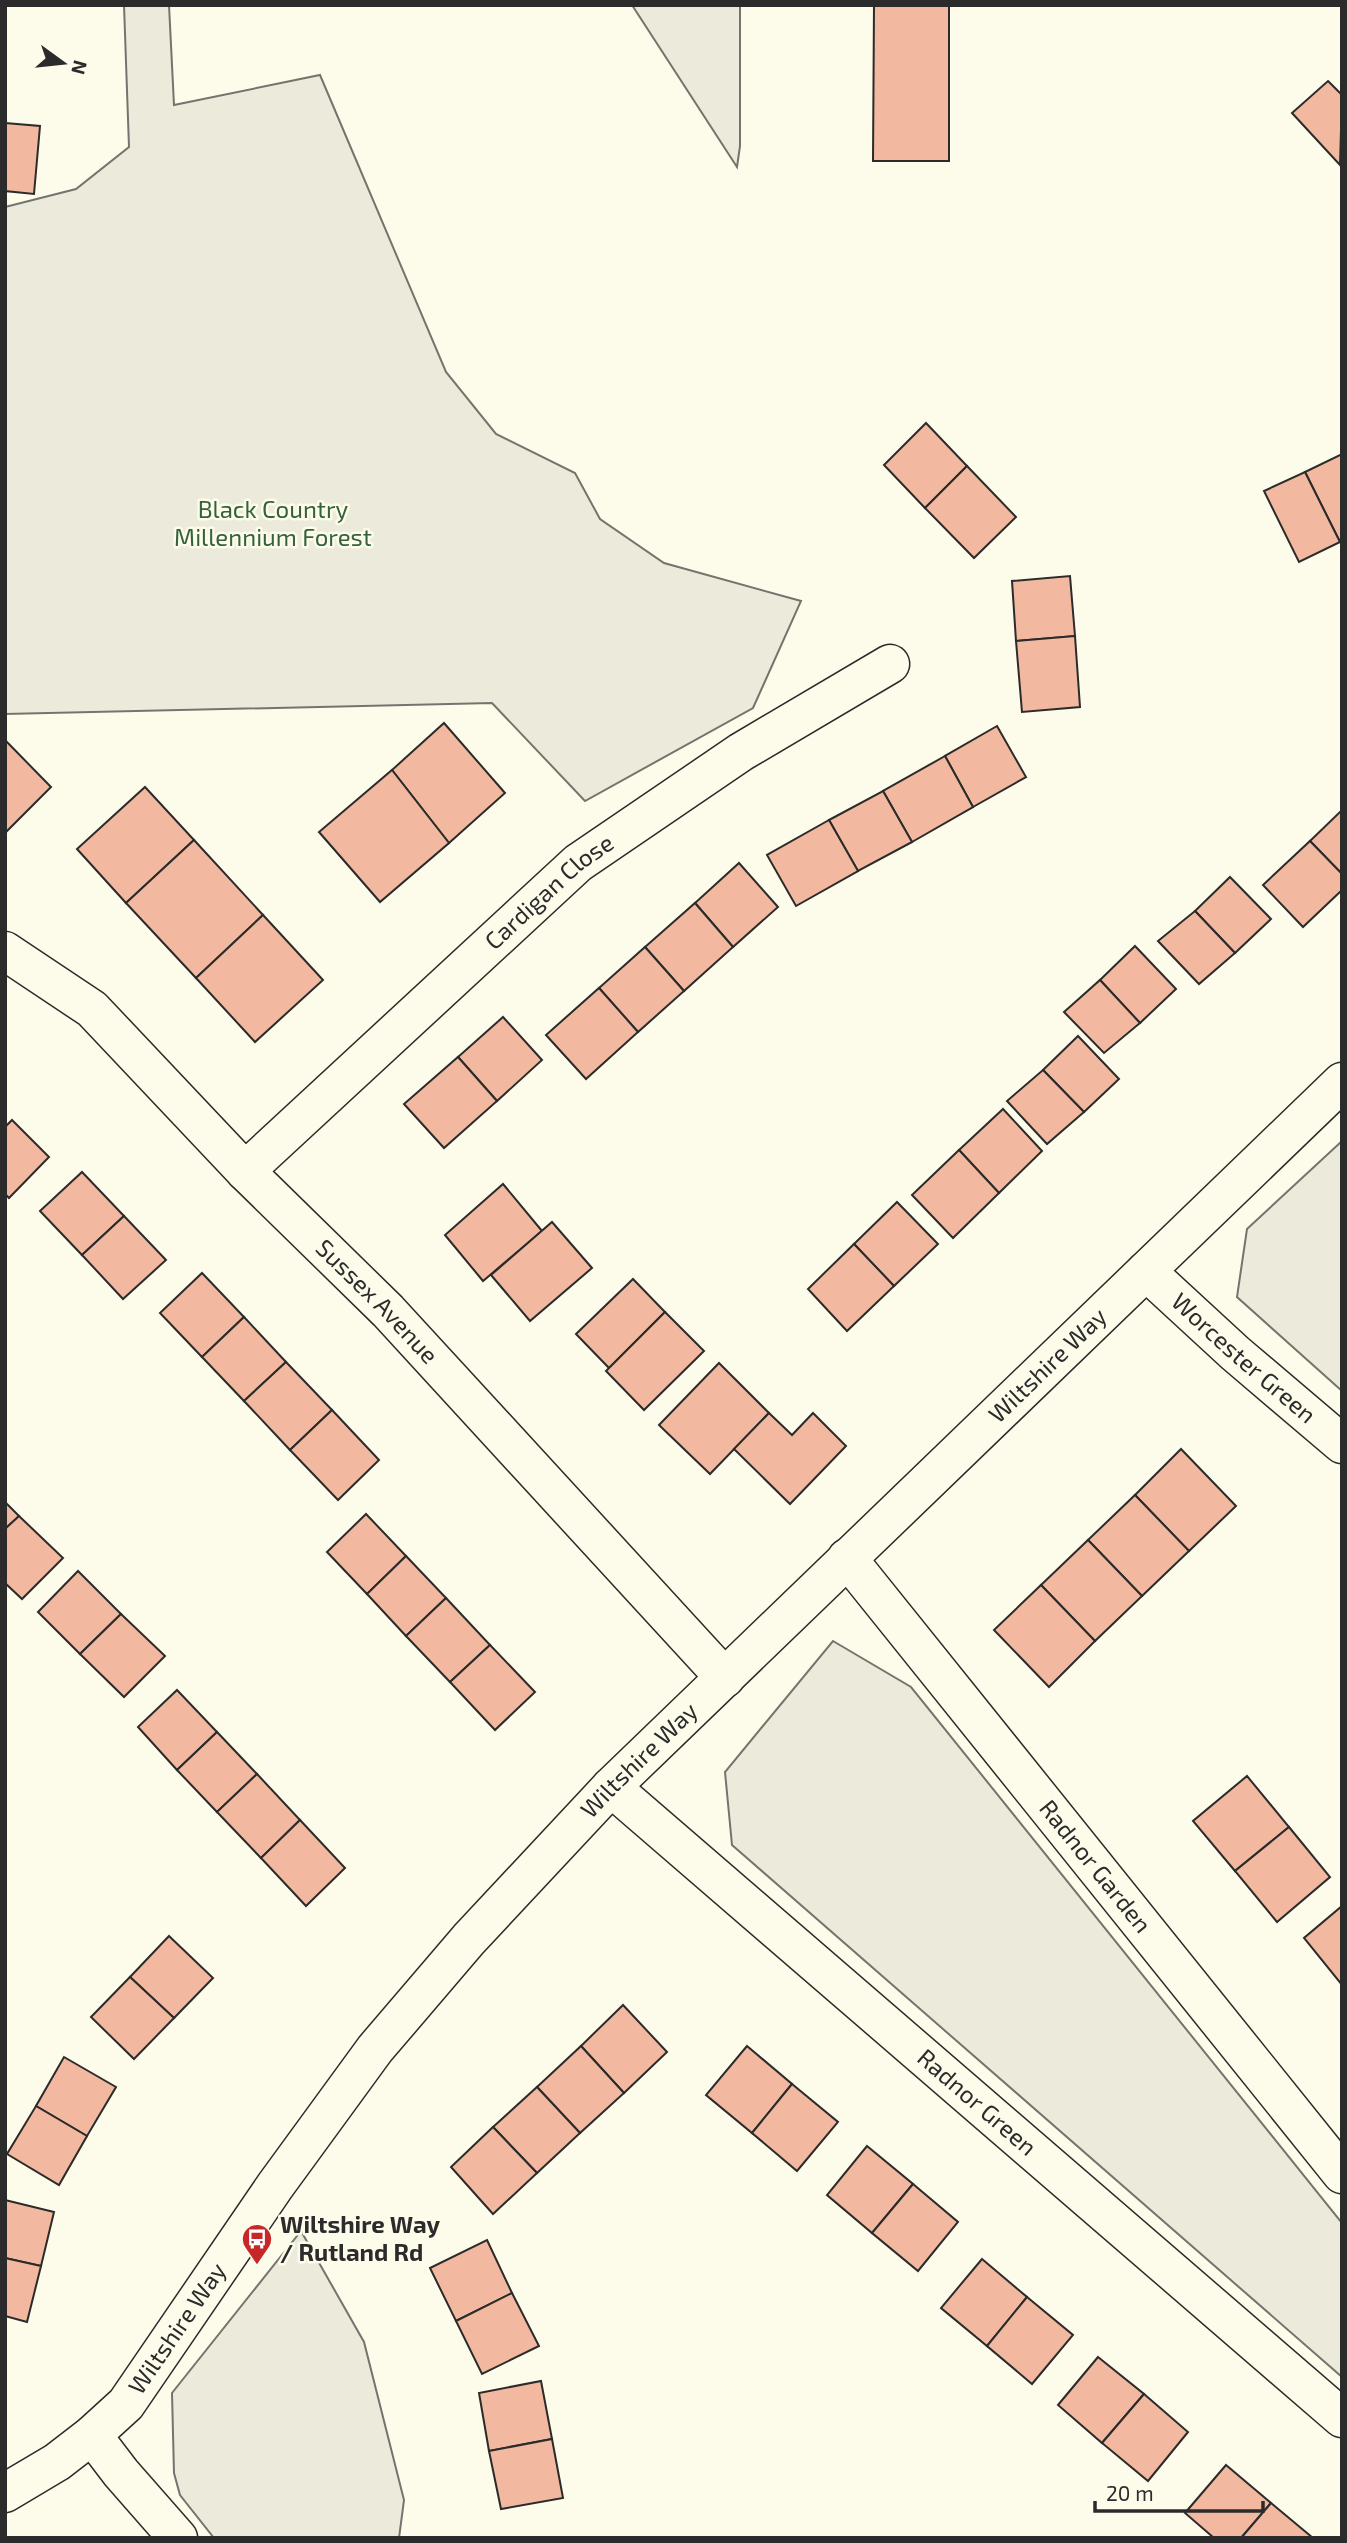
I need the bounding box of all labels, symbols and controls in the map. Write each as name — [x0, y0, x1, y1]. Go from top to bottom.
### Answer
north arrow — [28, 28, 98, 98]
text: N — [67, 58, 93, 77]
park label: Black Country Millennium Forest — [174, 494, 372, 551]
street label: Cardigan Close — [478, 827, 618, 955]
street label: Sussex Avenue — [311, 1233, 445, 1369]
street label: Worcester Green — [1166, 1286, 1323, 1429]
street label: Wiltshire Way — [982, 1301, 1112, 1428]
street label: Wiltshire Way — [574, 1695, 703, 1823]
street label: Radnor Garden — [1034, 1793, 1158, 1938]
street label: Radnor Green — [912, 2042, 1043, 2161]
place label: Wiltshire Way / Rutland Rd — [280, 2209, 441, 2266]
bus stop icon: Wiltshire Way / Rutland Rd — [240, 2222, 274, 2266]
street label: Wiltshire Way — [121, 2256, 231, 2399]
scale bar — [1095, 2470, 1263, 2514]
text: 20 m — [1106, 2480, 1154, 2505]

